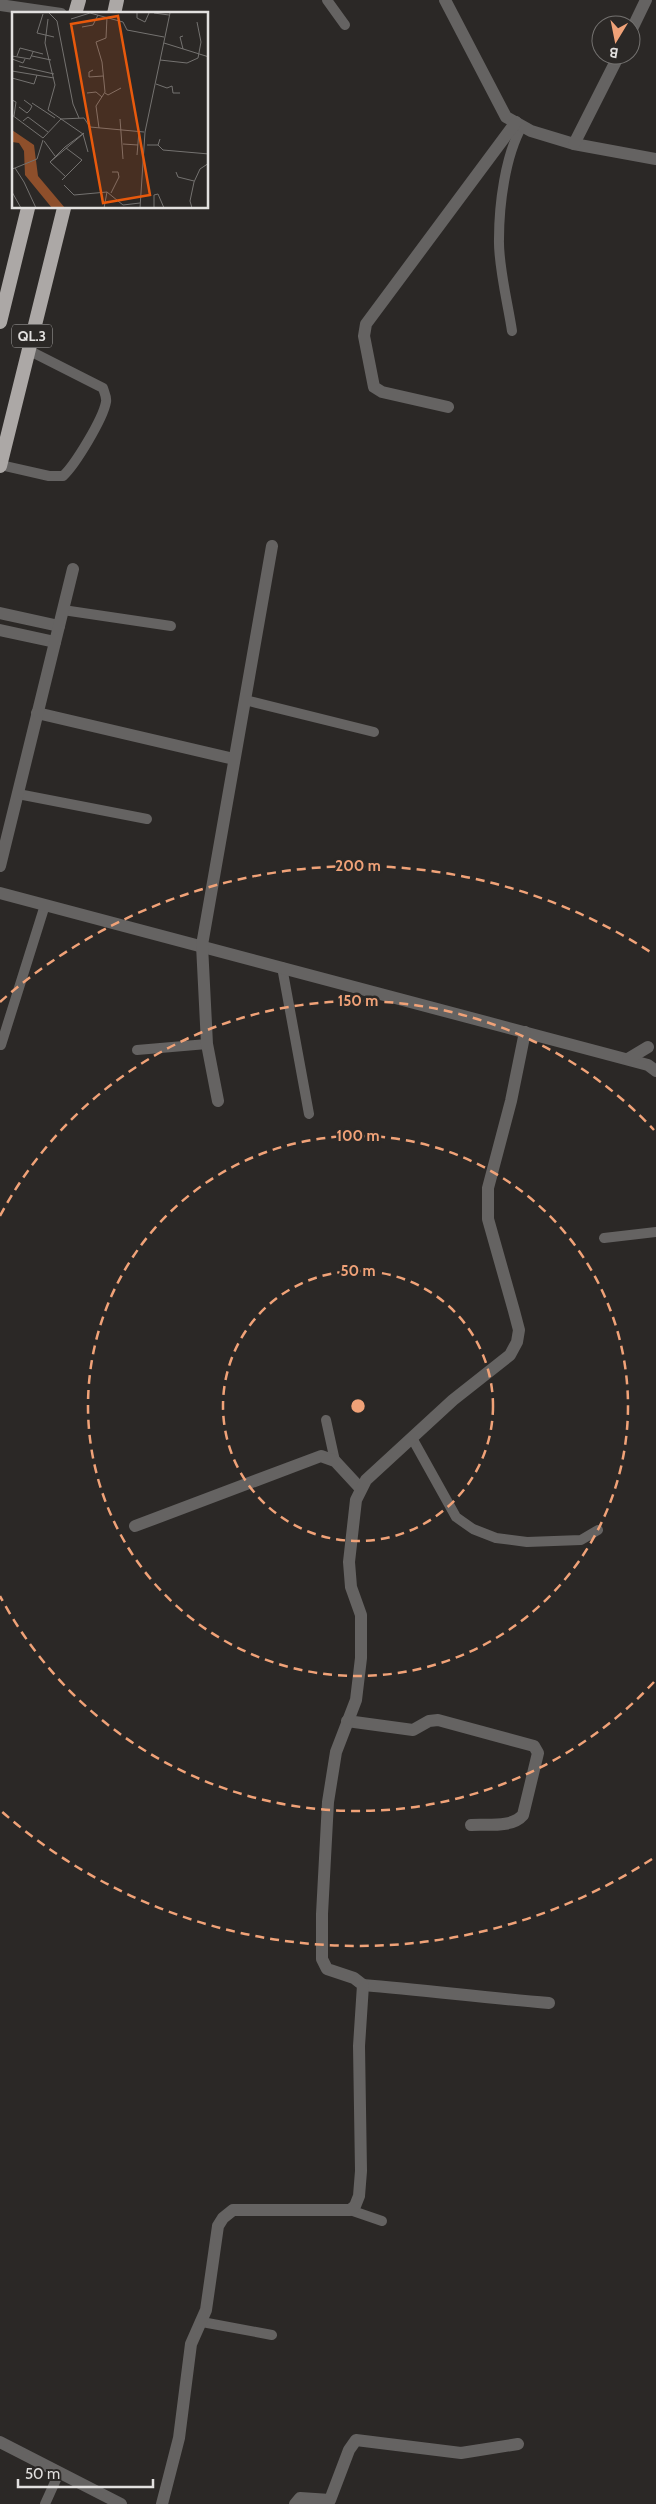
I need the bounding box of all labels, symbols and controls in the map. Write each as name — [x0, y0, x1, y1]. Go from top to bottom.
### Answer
inset map — [12, 12, 209, 209]
north arrow — [591, 15, 641, 65]
text: B — [608, 43, 620, 62]
road number: QL.3 — [12, 324, 52, 348]
text: 200 m — [335, 857, 381, 875]
text: 150 m — [338, 992, 378, 1010]
text: 100 m — [336, 1127, 380, 1145]
text: 50 m — [340, 1262, 376, 1280]
centre of rings — [349, 1397, 367, 1415]
scale bar — [18, 2456, 152, 2488]
text: 50 m — [25, 2465, 60, 2483]

